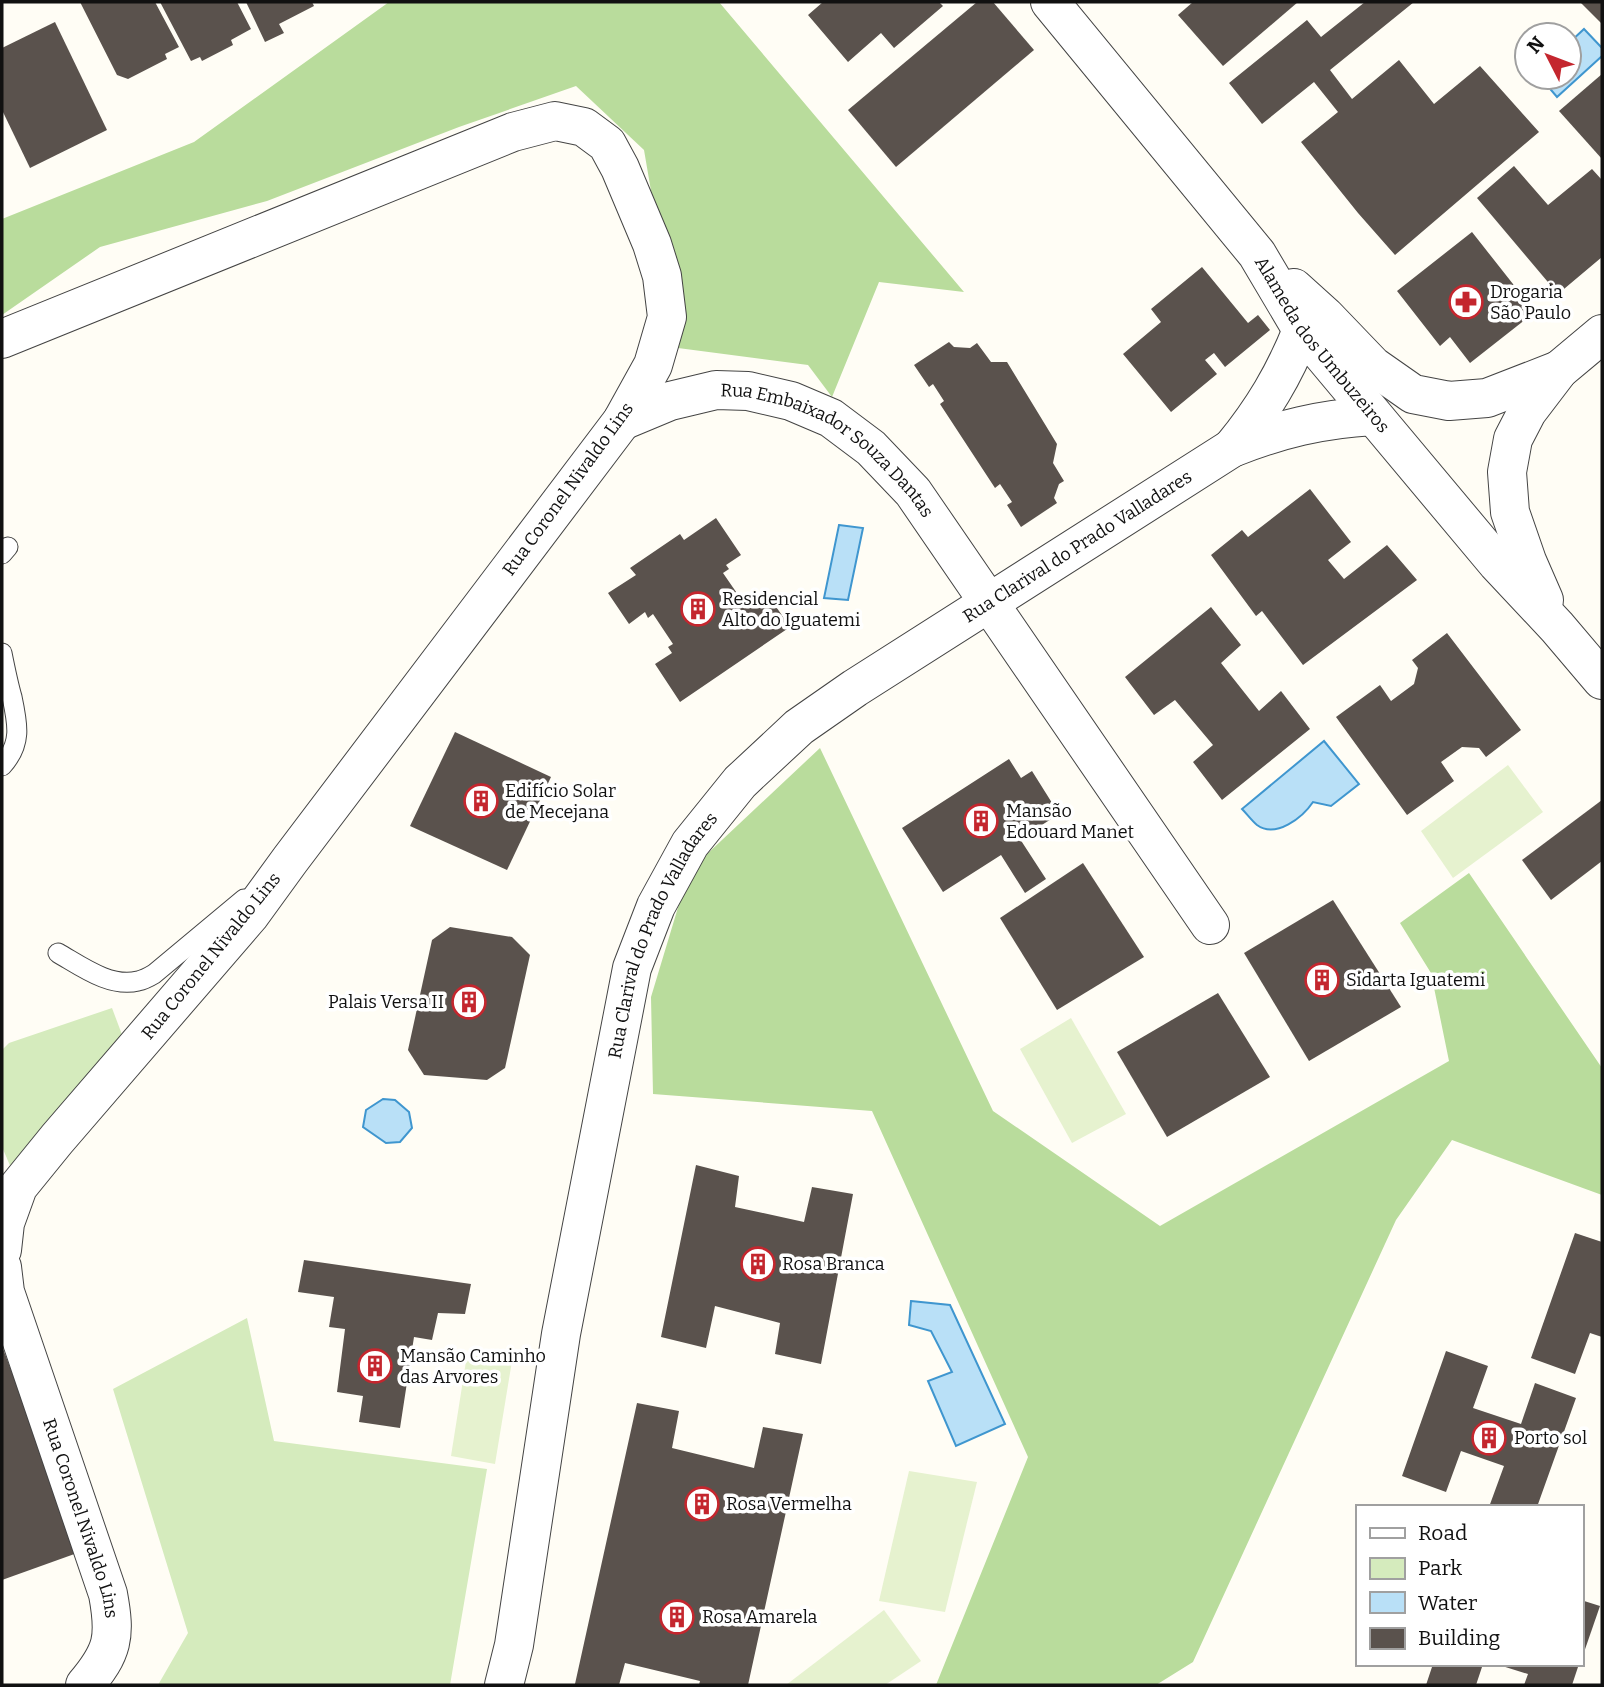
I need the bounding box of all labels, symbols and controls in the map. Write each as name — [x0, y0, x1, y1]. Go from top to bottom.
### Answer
north arrow — [1513, 21, 1583, 91]
text: N — [1522, 32, 1549, 58]
street label: Alameda dos Umbuzeiros — [1250, 253, 1394, 437]
place label: Drogaria São Paulo — [1490, 281, 1571, 324]
pharmacy icon: Drogaria São Paulo — [1447, 283, 1485, 321]
street label: Rua Embaixador Souza Dantas — [720, 379, 938, 522]
street label: Rua Coronel Nivaldo Lins — [498, 398, 638, 580]
street label: Rua Clarival do Prado Valladares — [959, 465, 1196, 627]
place label: Residencial Alto do Iguatemi — [722, 588, 860, 631]
building icon: Residencial Alto do Iguatemi — [679, 590, 717, 628]
place label: Edifício Solar de Mecejana — [505, 780, 616, 823]
building icon: Edifício Solar de Mecejana — [462, 782, 500, 820]
place label: Mansão Edouard Manet — [1006, 800, 1135, 843]
building icon: Mansão Edouard Manet — [962, 802, 1000, 840]
street label: Rua Clarival do Prado Valladares — [604, 808, 722, 1060]
street label: Rua Coronel Nivaldo Lins — [137, 868, 285, 1044]
building icon: Sidarta Iguatemi — [1303, 961, 1341, 999]
place label: Sidarta Iguatemi — [1346, 969, 1485, 991]
building icon: Palais Versa II — [450, 983, 488, 1021]
place label: Palais Versa II — [328, 991, 444, 1013]
building icon: Rosa Branca — [739, 1245, 777, 1283]
place label: Rosa Branca — [782, 1253, 885, 1275]
place label: Mansão Caminho das Arvores — [400, 1345, 546, 1388]
building icon: Mansão Caminho das Arvores — [356, 1347, 394, 1385]
street label: Rua Coronel Nivaldo Lins — [38, 1416, 122, 1619]
building icon: Porto sol — [1470, 1419, 1508, 1457]
place label: Porto sol — [1514, 1427, 1587, 1449]
building icon: Rosa Vermelha — [683, 1485, 721, 1523]
place label: Rosa Vermelha — [726, 1493, 852, 1515]
legend — [1356, 1505, 1583, 1666]
text: Road — [1418, 1520, 1467, 1546]
text: Park — [1418, 1555, 1462, 1581]
text: Water — [1418, 1590, 1477, 1616]
building icon: Rosa Amarela — [658, 1598, 696, 1636]
place label: Rosa Amarela — [702, 1606, 818, 1628]
text: Building — [1418, 1625, 1501, 1651]

